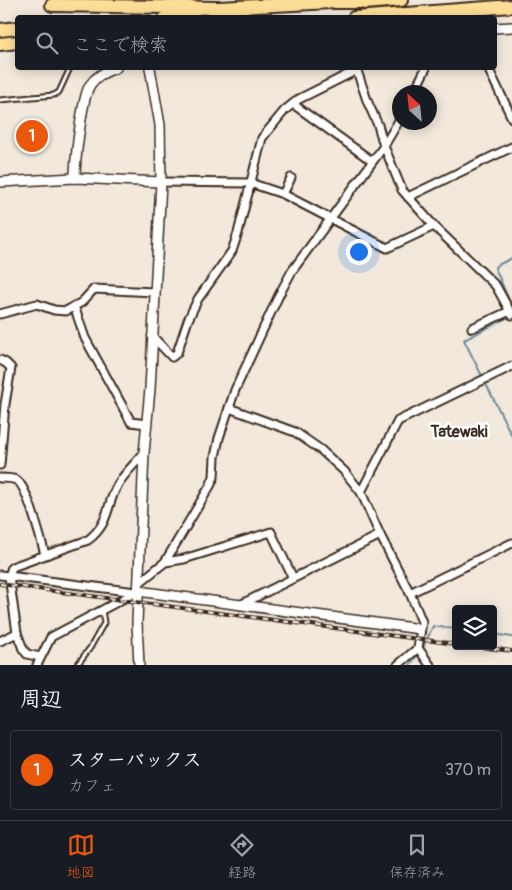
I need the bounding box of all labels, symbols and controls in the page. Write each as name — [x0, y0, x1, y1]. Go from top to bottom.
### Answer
search box — [15, 15, 497, 70]
icon: search — [33, 29, 61, 57]
text: ここで検索 — [73, 33, 168, 57]
north arrow — [392, 85, 437, 130]
pin: 1 — [16, 117, 48, 155]
your location — [346, 239, 372, 265]
district label: Tatewaki — [430, 422, 488, 442]
map controls — [452, 605, 497, 650]
button: layers — [452, 605, 497, 650]
text: 周辺 — [20, 686, 62, 713]
text: スターバックス — [68, 748, 201, 772]
text: 1 — [34, 760, 40, 780]
text: 370 m — [445, 760, 491, 780]
text: カフェ — [68, 776, 116, 796]
tab: 地図 — [67, 831, 95, 881]
tab: 経路 — [228, 831, 256, 881]
tab: 保存済み — [389, 831, 445, 881]

